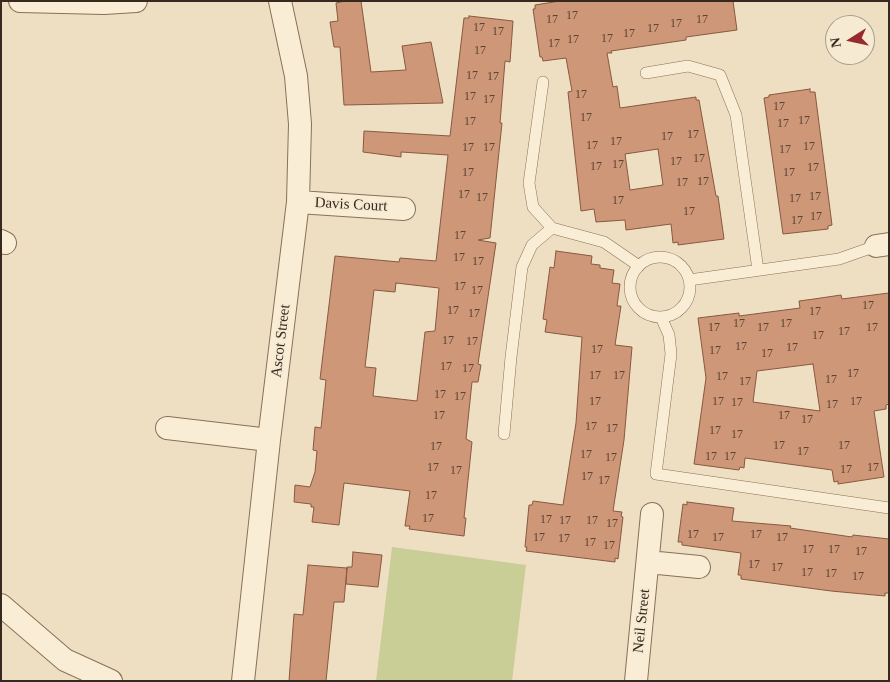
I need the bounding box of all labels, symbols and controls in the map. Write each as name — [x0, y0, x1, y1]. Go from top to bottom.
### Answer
house number: 17 — [566, 9, 578, 23]
house number: 17 — [546, 13, 558, 27]
house number: 17 — [696, 13, 708, 27]
north arrow — [825, 15, 875, 65]
house number: 17 — [670, 17, 682, 31]
house number: 17 — [473, 21, 485, 35]
house number: 17 — [647, 22, 659, 36]
house number: 17 — [492, 25, 504, 39]
house number: 17 — [623, 27, 635, 41]
house number: 17 — [601, 32, 613, 46]
house number: 17 — [567, 33, 579, 47]
text: N — [827, 36, 844, 49]
house number: 17 — [548, 37, 560, 51]
house number: 17 — [474, 44, 486, 58]
house number: 17 — [466, 69, 478, 83]
house number: 17 — [487, 70, 499, 84]
house number: 17 — [575, 88, 587, 102]
house number: 17 — [464, 90, 476, 104]
house number: 17 — [483, 93, 495, 107]
house number: 17 — [773, 100, 785, 114]
house number: 17 — [580, 111, 592, 125]
house number: 17 — [798, 114, 810, 128]
house number: 17 — [464, 115, 476, 129]
house number: 17 — [777, 117, 789, 131]
house number: 17 — [687, 128, 699, 142]
house number: 17 — [661, 130, 673, 144]
house number: 17 — [610, 135, 622, 149]
house number: 17 — [586, 139, 598, 153]
house number: 17 — [803, 140, 815, 154]
house number: 17 — [462, 141, 474, 155]
house number: 17 — [483, 141, 495, 155]
house number: 17 — [779, 143, 791, 157]
house number: 17 — [693, 152, 705, 166]
house number: 17 — [670, 155, 682, 169]
house number: 17 — [612, 158, 624, 172]
house number: 17 — [590, 160, 602, 174]
house number: 17 — [807, 161, 819, 175]
house number: 17 — [462, 166, 474, 180]
house number: 17 — [783, 166, 795, 180]
house number: 17 — [697, 175, 709, 189]
house number: 17 — [676, 176, 688, 190]
house number: 17 — [458, 188, 470, 202]
house number: 17 — [809, 190, 821, 204]
house number: 17 — [476, 191, 488, 205]
house number: 17 — [789, 192, 801, 206]
street label: Davis Court — [314, 194, 388, 216]
house number: 17 — [612, 194, 624, 208]
house number: 17 — [683, 205, 695, 219]
house number: 17 — [810, 210, 822, 224]
house number: 17 — [791, 214, 803, 228]
house number: 17 — [454, 229, 466, 243]
house number: 17 — [453, 251, 465, 265]
house number: 17 — [472, 255, 484, 269]
house number: 17 — [454, 280, 466, 294]
house number: 17 — [471, 284, 483, 298]
house number: 17 — [862, 299, 874, 313]
street label: Ascot Street — [268, 303, 294, 379]
house number: 17 — [447, 304, 459, 318]
house number: 17 — [809, 305, 821, 319]
house number: 17 — [468, 307, 480, 321]
house number: 17 — [733, 317, 745, 331]
house number: 17 — [780, 317, 792, 331]
house number: 17 — [708, 321, 720, 335]
house number: 17 — [757, 321, 769, 335]
house number: 17 — [866, 321, 878, 335]
house number: 17 — [838, 325, 850, 339]
house number: 17 — [812, 329, 824, 343]
house number: 17 — [442, 334, 454, 348]
house number: 17 — [466, 335, 478, 349]
house number: 17 — [735, 340, 747, 354]
house number: 17 — [786, 341, 798, 355]
house number: 17 — [591, 343, 603, 357]
house number: 17 — [709, 344, 721, 358]
house number: 17 — [761, 347, 773, 361]
house number: 17 — [440, 360, 452, 374]
house number: 17 — [462, 362, 474, 376]
house number: 17 — [847, 367, 859, 381]
house number: 17 — [589, 369, 601, 383]
house number: 17 — [613, 369, 625, 383]
house number: 17 — [716, 370, 728, 384]
house number: 17 — [825, 373, 837, 387]
house number: 17 — [739, 375, 751, 389]
house number: 17 — [434, 388, 446, 402]
house number: 17 — [454, 390, 466, 404]
house number: 17 — [589, 395, 601, 409]
house number: 17 — [712, 395, 724, 409]
house number: 17 — [850, 395, 862, 409]
house number: 17 — [731, 396, 743, 410]
house number: 17 — [826, 398, 838, 412]
house number: 17 — [433, 409, 445, 423]
house number: 17 — [778, 409, 790, 423]
house number: 17 — [801, 413, 813, 427]
house number: 17 — [585, 420, 597, 434]
house number: 17 — [606, 422, 618, 436]
house number: 17 — [709, 424, 721, 438]
house number: 17 — [731, 428, 743, 442]
house number: 17 — [773, 439, 785, 453]
house number: 17 — [838, 439, 850, 453]
house number: 17 — [430, 440, 442, 454]
house number: 17 — [797, 445, 809, 459]
house number: 17 — [580, 448, 592, 462]
house number: 17 — [705, 450, 717, 464]
house number: 17 — [724, 450, 736, 464]
house number: 17 — [605, 451, 617, 465]
house number: 17 — [427, 461, 439, 475]
house number: 17 — [867, 461, 879, 475]
house number: 17 — [840, 463, 852, 477]
house number: 17 — [450, 464, 462, 478]
house number: 17 — [581, 470, 593, 484]
house number: 17 — [598, 474, 610, 488]
house number: 17 — [425, 489, 437, 503]
house number: 17 — [422, 512, 434, 526]
house number: 17 — [540, 513, 552, 527]
house number: 17 — [559, 514, 571, 528]
house number: 17 — [586, 514, 598, 528]
house number: 17 — [606, 517, 618, 531]
house number: 17 — [687, 528, 699, 542]
house number: 17 — [750, 528, 762, 542]
house number: 17 — [533, 531, 545, 545]
house number: 17 — [712, 531, 724, 545]
house number: 17 — [776, 531, 788, 545]
house number: 17 — [558, 532, 570, 546]
house number: 17 — [584, 536, 596, 550]
house number: 17 — [603, 539, 615, 553]
house number: 17 — [802, 543, 814, 557]
house number: 17 — [828, 543, 840, 557]
house number: 17 — [855, 545, 867, 559]
house number: 17 — [748, 558, 760, 572]
house number: 17 — [771, 561, 783, 575]
house number: 17 — [801, 566, 813, 580]
house number: 17 — [825, 567, 837, 581]
house number: 17 — [852, 570, 864, 584]
street label: Neil Street — [630, 588, 654, 654]

